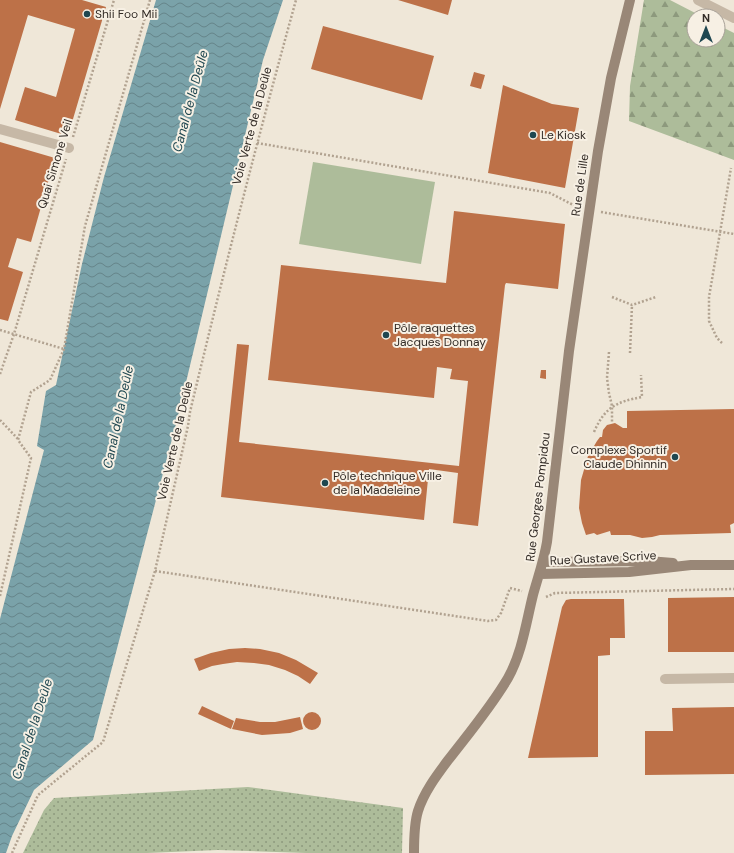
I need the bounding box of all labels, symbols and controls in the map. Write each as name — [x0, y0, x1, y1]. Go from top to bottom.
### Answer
place label: Shii Foo Mii — [95, 6, 157, 22]
north arrow — [686, 8, 726, 48]
marker: Shii Foo Mii — [82, 9, 92, 19]
text: N — [702, 11, 710, 25]
water label: Canal de la Deûle — [168, 48, 212, 154]
street label: Voie Verte de la Deûle — [229, 65, 276, 187]
street label: Quai Simone Veil — [34, 117, 76, 211]
place label: Le Kiosk — [541, 127, 586, 143]
marker: Le Kiosk — [528, 130, 538, 140]
street label: Rue de Lille — [568, 153, 592, 217]
place label: Pôle raquettes Jacques Donnay — [394, 320, 486, 350]
marker: Pôle raquettes Jacques Donnay — [381, 330, 391, 340]
water label: Canal de la Deûle — [99, 364, 137, 470]
street label: Voie Verte de la Deûle — [154, 380, 197, 502]
street label: Rue Georges Pompidou — [522, 431, 554, 563]
place label: Complexe Sportif Claude Dhinnin — [570, 442, 667, 472]
marker: Complexe Sportif Claude Dhinnin — [670, 452, 680, 462]
place label: Pôle technique Ville de la Madeleine — [333, 468, 442, 498]
marker: Pôle technique Ville de la Madeleine — [320, 478, 330, 488]
street label: Rue Gustave Scrive — [549, 547, 657, 569]
water label: Canal de la Deûle — [8, 677, 56, 781]

